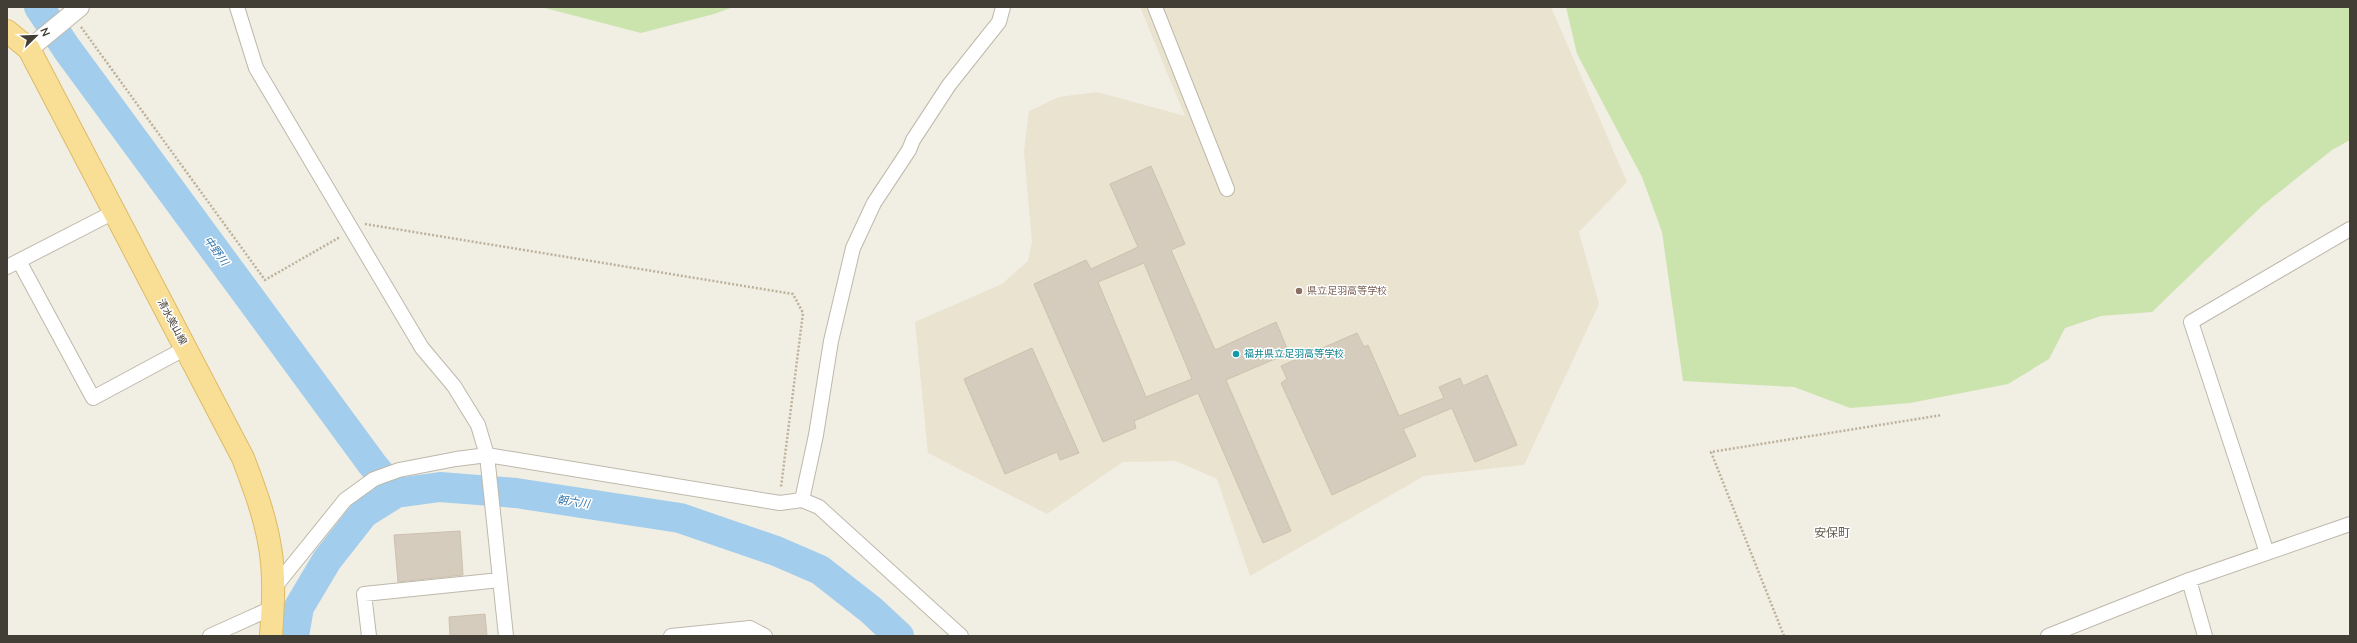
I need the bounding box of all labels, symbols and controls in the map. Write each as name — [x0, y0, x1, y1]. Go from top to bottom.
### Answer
north arrow — [16, 16, 56, 56]
text: N — [36, 26, 53, 39]
water label: 中野川 — [200, 233, 232, 270]
place label: 県立足羽高等学校 — [1307, 284, 1387, 298]
marker: 県立足羽高等学校 — [1294, 286, 1304, 296]
street label: 清水美山線 — [154, 297, 190, 347]
place label: 福井県立足羽高等学校 — [1244, 347, 1344, 361]
marker: 福井県立足羽高等学校 — [1231, 349, 1241, 359]
water label: 朝六川 — [556, 492, 591, 512]
district label: 安保町 — [1814, 525, 1850, 541]

